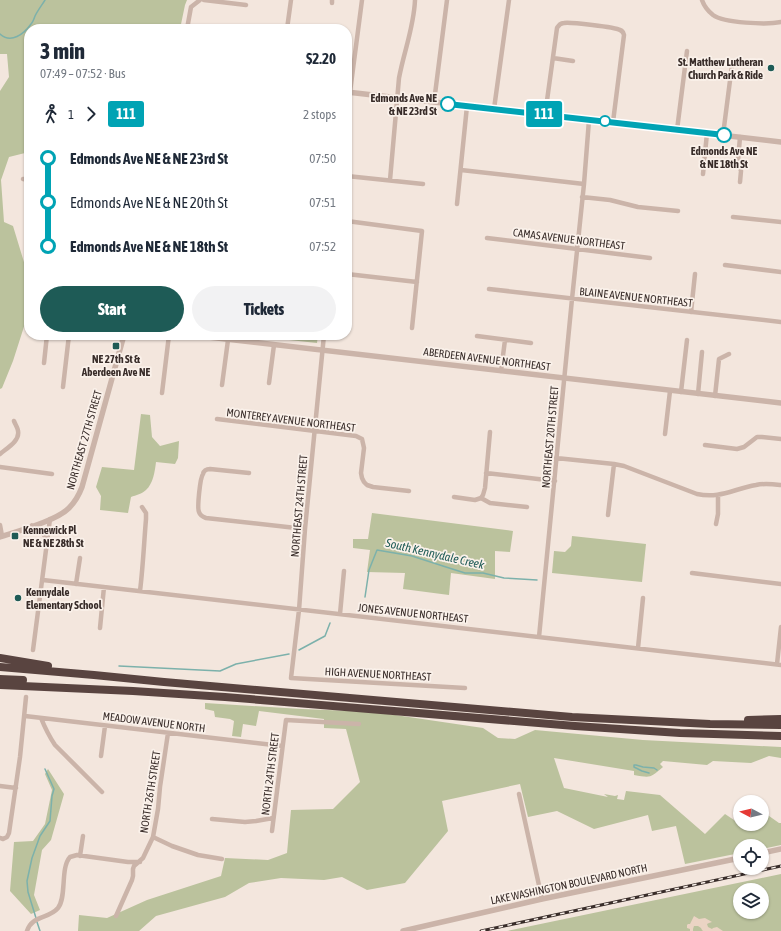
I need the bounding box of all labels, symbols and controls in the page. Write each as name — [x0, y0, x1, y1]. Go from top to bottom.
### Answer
text: 3 min — [40, 38, 85, 64]
text: $2.20 — [306, 50, 336, 67]
place label: St. Matthew Lutheran Church Park & Ride — [678, 56, 763, 81]
marker: St. Matthew Lutheran Church Park & Ride — [766, 63, 776, 73]
text: 07:49 – 07:52 · Bus — [40, 66, 126, 81]
place label: Edmonds Ave NE & NE 23rd St — [371, 92, 438, 117]
marker: Edmonds Ave NE & NE 23rd St — [440, 96, 456, 112]
line badge: 111 — [521, 101, 567, 127]
icon: walk — [40, 103, 62, 125]
icon: forward — [80, 103, 102, 125]
text: 111 — [116, 106, 136, 122]
text: 111 — [534, 106, 554, 122]
text: 1 — [68, 107, 74, 122]
text: 2 stops — [303, 107, 336, 122]
unlabelled marker — [599, 115, 611, 127]
marker: Edmonds Ave NE & NE 18th St — [716, 127, 732, 143]
place label: Edmonds Ave NE & NE 18th St — [691, 145, 758, 170]
text: Edmonds Ave NE & NE 23rd St — [70, 150, 228, 167]
text: 07:50 — [309, 151, 336, 166]
text: Edmonds Ave NE & NE 20th St — [70, 194, 228, 211]
text: 07:51 — [309, 195, 336, 210]
street label: CAMAS AVENUE NORTHEAST — [512, 226, 626, 252]
text: Edmonds Ave NE & NE 18th St — [70, 238, 228, 255]
text: 07:52 — [309, 239, 336, 254]
street label: BLAINE AVENUE NORTHEAST — [579, 285, 693, 309]
button: Start — [40, 286, 184, 332]
button: Tickets — [192, 286, 336, 332]
marker: NE 27th St & Aberdeen Ave NE — [111, 341, 121, 351]
street label: ABERDEEN AVENUE NORTHEAST — [423, 345, 551, 373]
place label: NE 27th St & Aberdeen Ave NE — [81, 353, 150, 378]
street label: NORTHEAST 20TH STREET — [540, 385, 560, 489]
street label: NORTHEAST 27TH STREET — [64, 389, 104, 491]
street label: MONTEREY AVENUE NORTHEAST — [226, 406, 356, 434]
street label: NORTHEAST 24TH STREET — [289, 454, 309, 558]
place label: Kennewick Pl NE & NE 28th St — [23, 524, 85, 549]
marker: Kennewick Pl NE & NE 28th St — [10, 531, 20, 541]
water label: South Kennydale Creek — [383, 536, 486, 572]
place label: Kennydale Elementary School — [26, 586, 103, 611]
marker: Kennydale Elementary School — [13, 593, 23, 603]
street label: JONES AVENUE NORTHEAST — [357, 601, 469, 625]
street label: HIGH AVENUE NORTHEAST — [325, 665, 432, 683]
street label: MEADOW AVENUE NORTH — [102, 710, 206, 734]
street label: NORTH 24TH STREET — [259, 732, 281, 816]
street label: NORTH 26TH STREET — [138, 750, 162, 834]
north arrow — [733, 795, 769, 831]
map controls — [733, 795, 769, 919]
button: locate — [733, 839, 769, 875]
street label: LAKE WASHINGTON BOULEVARD NORTH — [490, 861, 648, 907]
button: layers — [733, 883, 769, 919]

